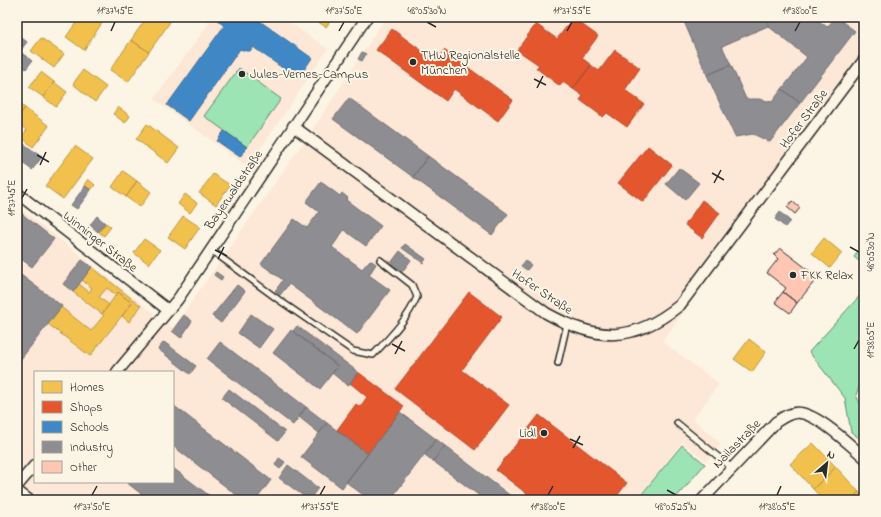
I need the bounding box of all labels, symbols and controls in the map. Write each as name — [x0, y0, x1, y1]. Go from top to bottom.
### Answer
text: 11°37'45"E — [97, 4, 133, 19]
text: 11°37'50"E — [326, 4, 362, 19]
text: 48°05'30"N — [407, 4, 447, 19]
text: 11°37'55"E — [553, 4, 591, 19]
text: 11°38'00"E — [782, 4, 818, 19]
place label: THW Regionalstelle München — [421, 46, 520, 80]
marker: THW Regionalstelle München — [408, 57, 418, 67]
place label: Jules-Vernes-Campus — [250, 65, 369, 84]
marker: Jules-Vernes-Campus — [237, 69, 247, 79]
street label: Hofer Straße — [775, 85, 833, 153]
street label: Bayerwaldstraße — [200, 146, 269, 235]
text: 11°37'45"E — [5, 180, 20, 216]
street label: Winninger Straße — [58, 207, 141, 278]
text: 48°05'30"N — [864, 232, 879, 272]
street label: Hofer Straße — [508, 265, 576, 319]
place label: FKK Relax — [800, 266, 854, 285]
marker: FKK Relax — [788, 270, 798, 280]
text: 11°38'05"E — [864, 322, 879, 358]
legend — [34, 371, 174, 483]
text: Homes — [70, 379, 104, 397]
text: Shops — [70, 399, 102, 417]
street label: Nailastraße — [709, 415, 765, 473]
text: Schools — [70, 419, 109, 437]
place label: Lidl — [519, 424, 536, 443]
marker: Lidl — [539, 428, 549, 438]
text: Industry — [70, 439, 113, 458]
north arrow — [807, 443, 847, 483]
text: N — [824, 446, 838, 464]
text: Other — [70, 459, 97, 477]
text: 11°37'50"E — [74, 500, 110, 515]
text: 11°37'55"E — [301, 500, 339, 515]
text: 11°38'00"E — [530, 500, 566, 515]
text: 48°05'25"N — [655, 500, 697, 515]
text: 11°38'05"E — [759, 500, 795, 515]

